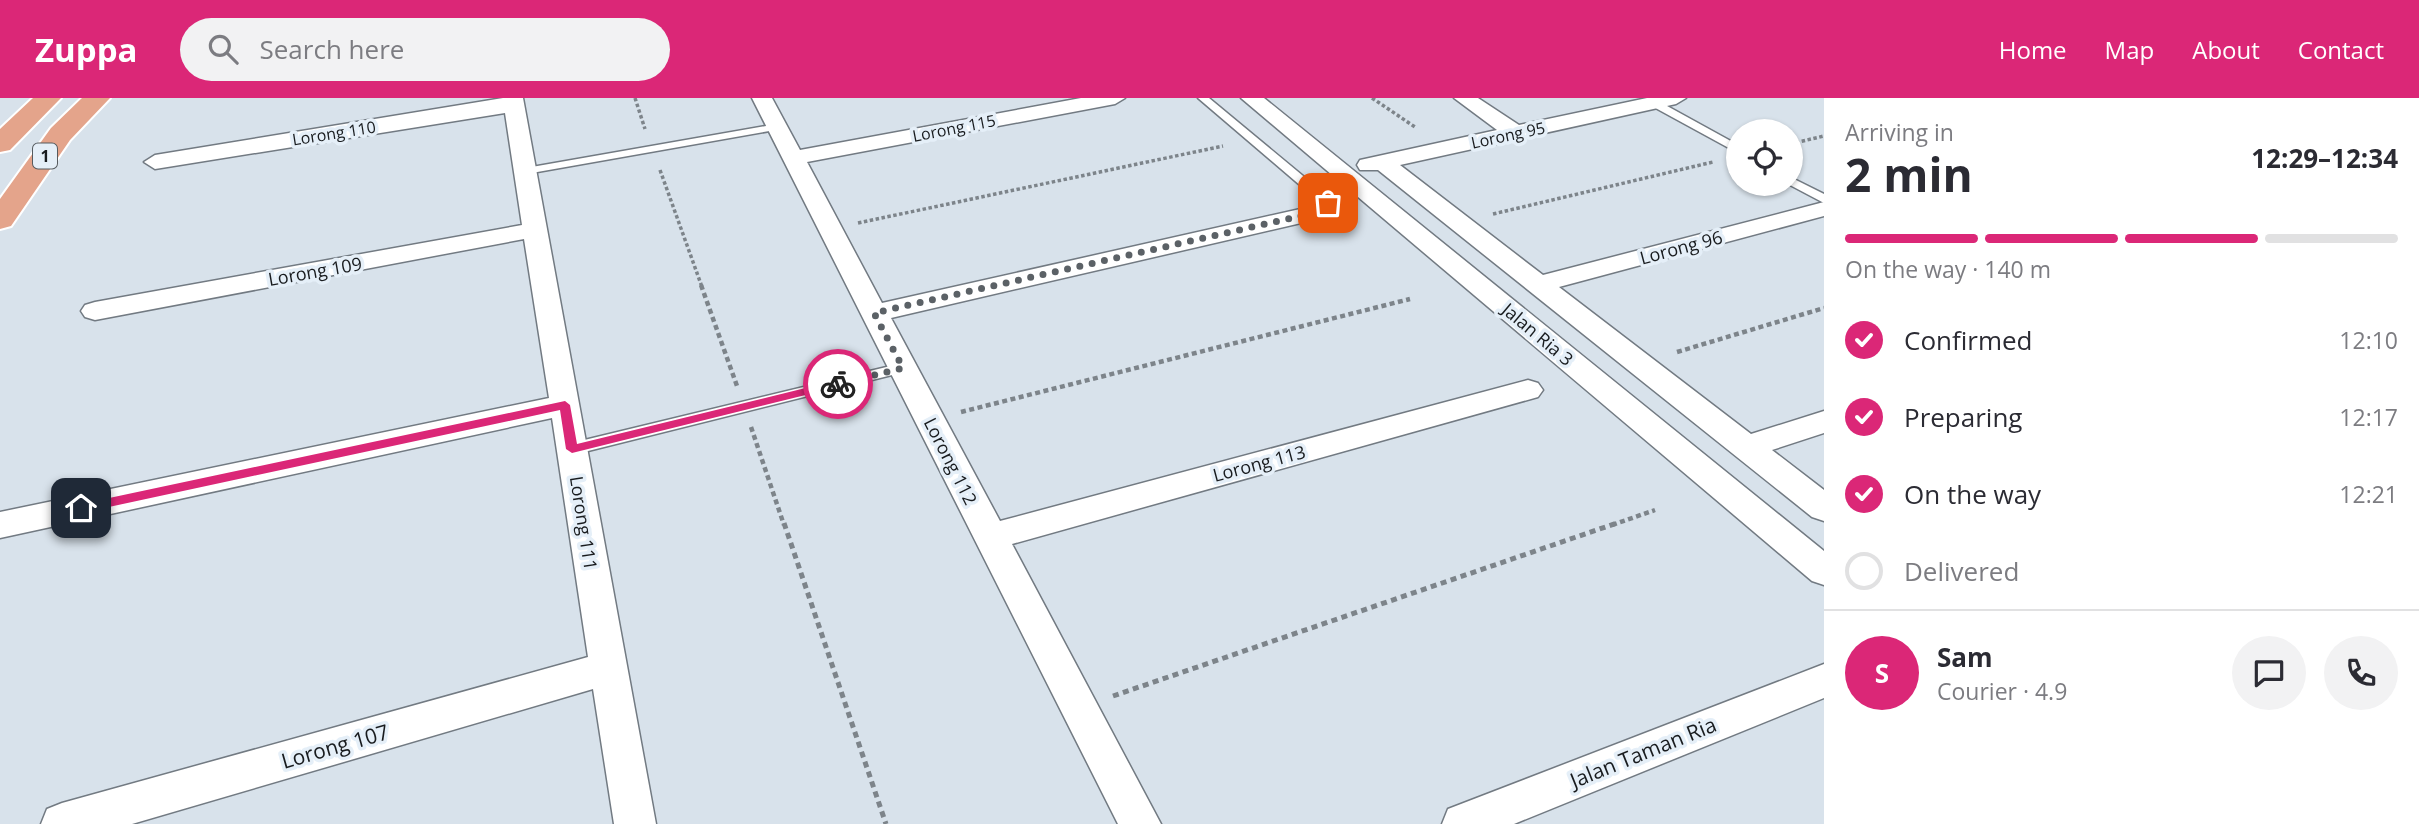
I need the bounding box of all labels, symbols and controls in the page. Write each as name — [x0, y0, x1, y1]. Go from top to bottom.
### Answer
search box — [180, 18, 670, 81]
text: Zuppa — [35, 27, 138, 72]
icon: search — [204, 30, 242, 68]
text: Search here — [260, 31, 404, 67]
text: Home — [1999, 33, 2067, 66]
text: Map — [2105, 33, 2154, 66]
text: About — [2192, 33, 2260, 66]
text: Contact — [2298, 33, 2384, 66]
street label: Lorong 115 — [911, 109, 997, 147]
street label: Lorong 110 — [291, 116, 377, 150]
street label: Lorong 95 — [1469, 116, 1547, 154]
text: Arriving in — [1845, 116, 1954, 148]
map controls — [1726, 119, 1803, 196]
button: locate — [1726, 119, 1803, 196]
text: 12:29–12:34 — [2251, 140, 2398, 176]
text: 2 min — [1845, 143, 1973, 205]
road number: 1 — [33, 144, 57, 169]
pin — [1298, 173, 1358, 233]
icon: bag — [1309, 184, 1347, 222]
street label: Lorong 96 — [1637, 224, 1725, 270]
street label: Lorong 109 — [266, 251, 364, 291]
text: On the way · 140 m — [1845, 253, 2051, 285]
street label: Jalan Ria 3 — [1496, 296, 1579, 371]
icon: check — [1845, 321, 1883, 359]
text: Confirmed — [1904, 322, 2032, 358]
text: 12:10 — [2339, 324, 2398, 356]
courier — [803, 349, 873, 419]
icon: bike — [819, 365, 857, 403]
icon: check — [1845, 398, 1883, 436]
text: Preparing — [1904, 399, 2022, 435]
text: 12:17 — [2339, 401, 2398, 433]
street label: Lorong 112 — [919, 413, 983, 509]
street label: Lorong 113 — [1210, 439, 1308, 487]
street label: Lorong 111 — [565, 474, 603, 572]
icon: check — [1845, 475, 1883, 513]
text: On the way — [1904, 476, 2041, 512]
pin — [51, 478, 111, 538]
text: 12:21 — [2339, 478, 2398, 510]
icon: home — [62, 489, 100, 527]
text: Delivered — [1904, 553, 2019, 589]
button: chat — [2232, 636, 2306, 710]
button: phone — [2324, 636, 2398, 710]
text: Sam — [1937, 639, 1993, 675]
text: S — [1875, 655, 1889, 691]
text: Courier · 4.9 — [1937, 675, 2067, 707]
street label: Jalan Taman Ria — [1564, 710, 1720, 795]
street label: Lorong 107 — [278, 717, 392, 775]

